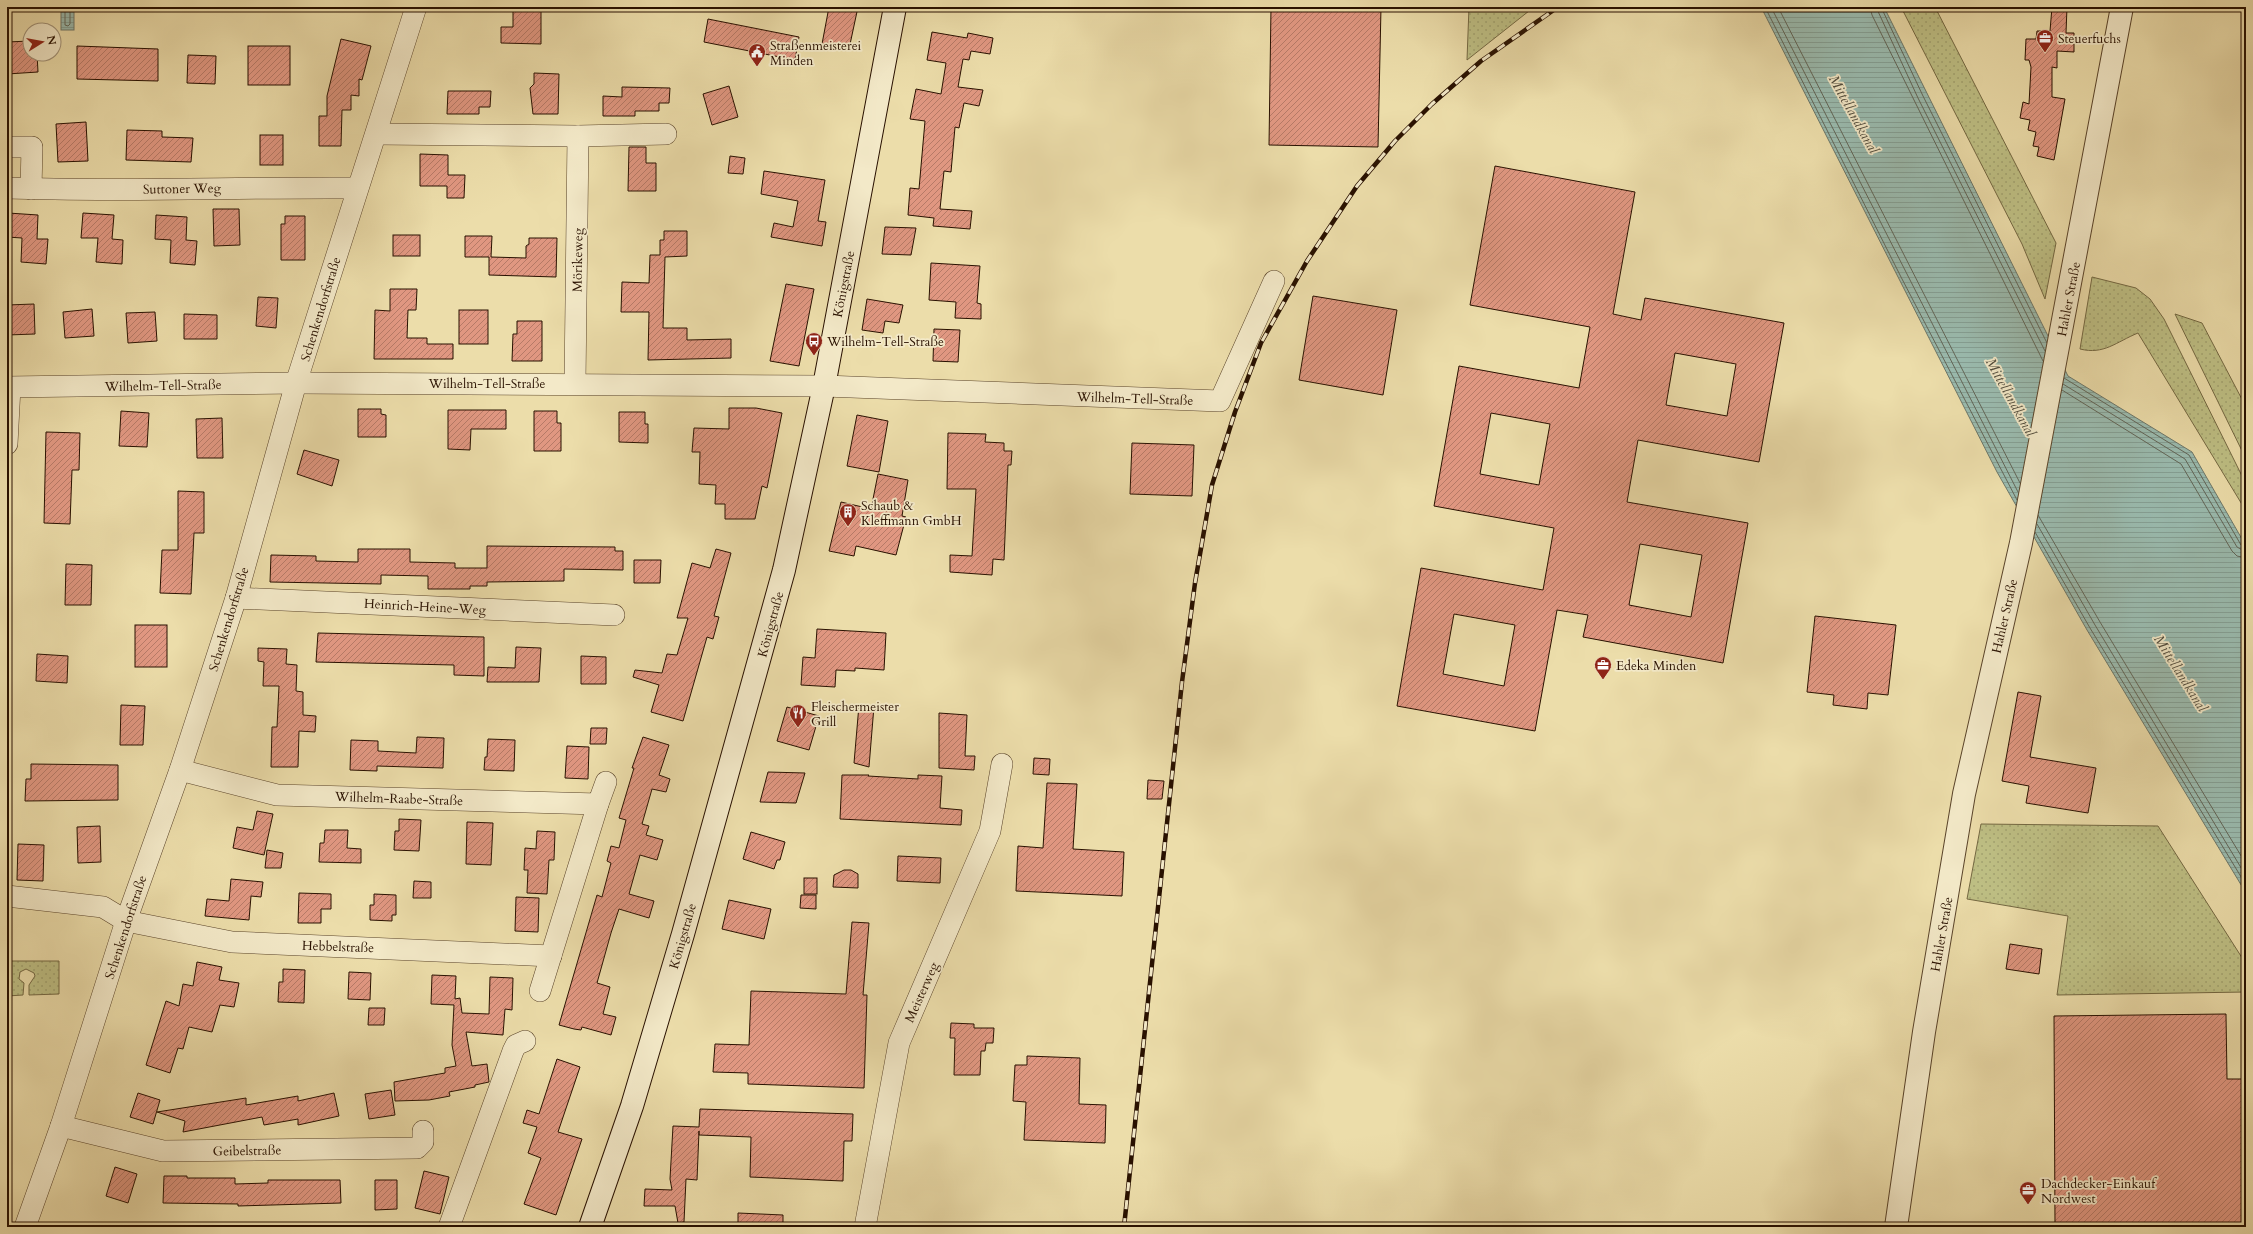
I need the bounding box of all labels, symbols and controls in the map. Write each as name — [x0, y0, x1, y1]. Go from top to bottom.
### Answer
north arrow — [22, 22, 62, 62]
office icon: Steuerfuchs — [2035, 28, 2055, 53]
place label: Steuerfuchs — [2058, 30, 2121, 48]
text: N — [43, 34, 60, 47]
place label: Straßenmeisterei Minden — [770, 37, 862, 70]
public building icon: Straßenmeisterei Minden — [747, 42, 767, 67]
water label: Mittellandkanal — [1824, 71, 1884, 158]
street label: Suttoner Weg — [143, 179, 222, 199]
street label: Mörikeweg — [568, 227, 588, 292]
street label: Königstraße — [829, 249, 859, 319]
street label: Schenkendorfstraße — [297, 255, 345, 364]
street label: Hahler Straße — [2053, 260, 2085, 338]
bus stop icon: Wilhelm-Tell-Straße — [804, 331, 824, 356]
place label: Wilhelm-Tell-Straße — [826, 333, 944, 351]
water label: Mittellandkanal — [1981, 354, 2041, 441]
street label: Wilhelm-Tell-Straße — [428, 375, 546, 393]
street label: Wilhelm-Tell-Straße — [103, 376, 222, 396]
street label: Wilhelm-Tell-Straße — [1075, 388, 1194, 410]
place label: Schaub & Kleffmann GmbH — [861, 497, 962, 530]
building icon: Schaub & Kleffmann GmbH — [838, 502, 858, 527]
street label: Schenkendorfstraße — [205, 565, 253, 674]
street label: Hahler Straße — [1988, 577, 2022, 655]
street label: Königstraße — [754, 589, 788, 659]
street label: Heinrich-Heine-Weg — [363, 595, 487, 619]
water label: Mittellandkanal — [2149, 631, 2212, 716]
office icon: Edeka Minden — [1593, 655, 1613, 680]
place label: Edeka Minden — [1616, 657, 1697, 675]
place label: Fleischermeister Grill — [811, 698, 899, 731]
restaurant icon: Fleischermeister Grill — [788, 703, 808, 728]
street label: Wilhelm-Raabe-Straße — [334, 788, 463, 810]
street label: Schenkendorfstraße — [101, 873, 151, 982]
street label: Hahler Straße — [1927, 895, 1957, 973]
street label: Königstraße — [665, 901, 701, 971]
street label: Hebbelstraße — [301, 937, 375, 957]
street label: Meisterweg — [901, 959, 944, 1026]
street label: Geibelstraße — [213, 1141, 282, 1161]
place label: Dachdecker-Einkauf Nordwest — [2041, 1175, 2157, 1208]
office icon: Dachdecker-Einkauf Nordwest — [2018, 1180, 2038, 1205]

